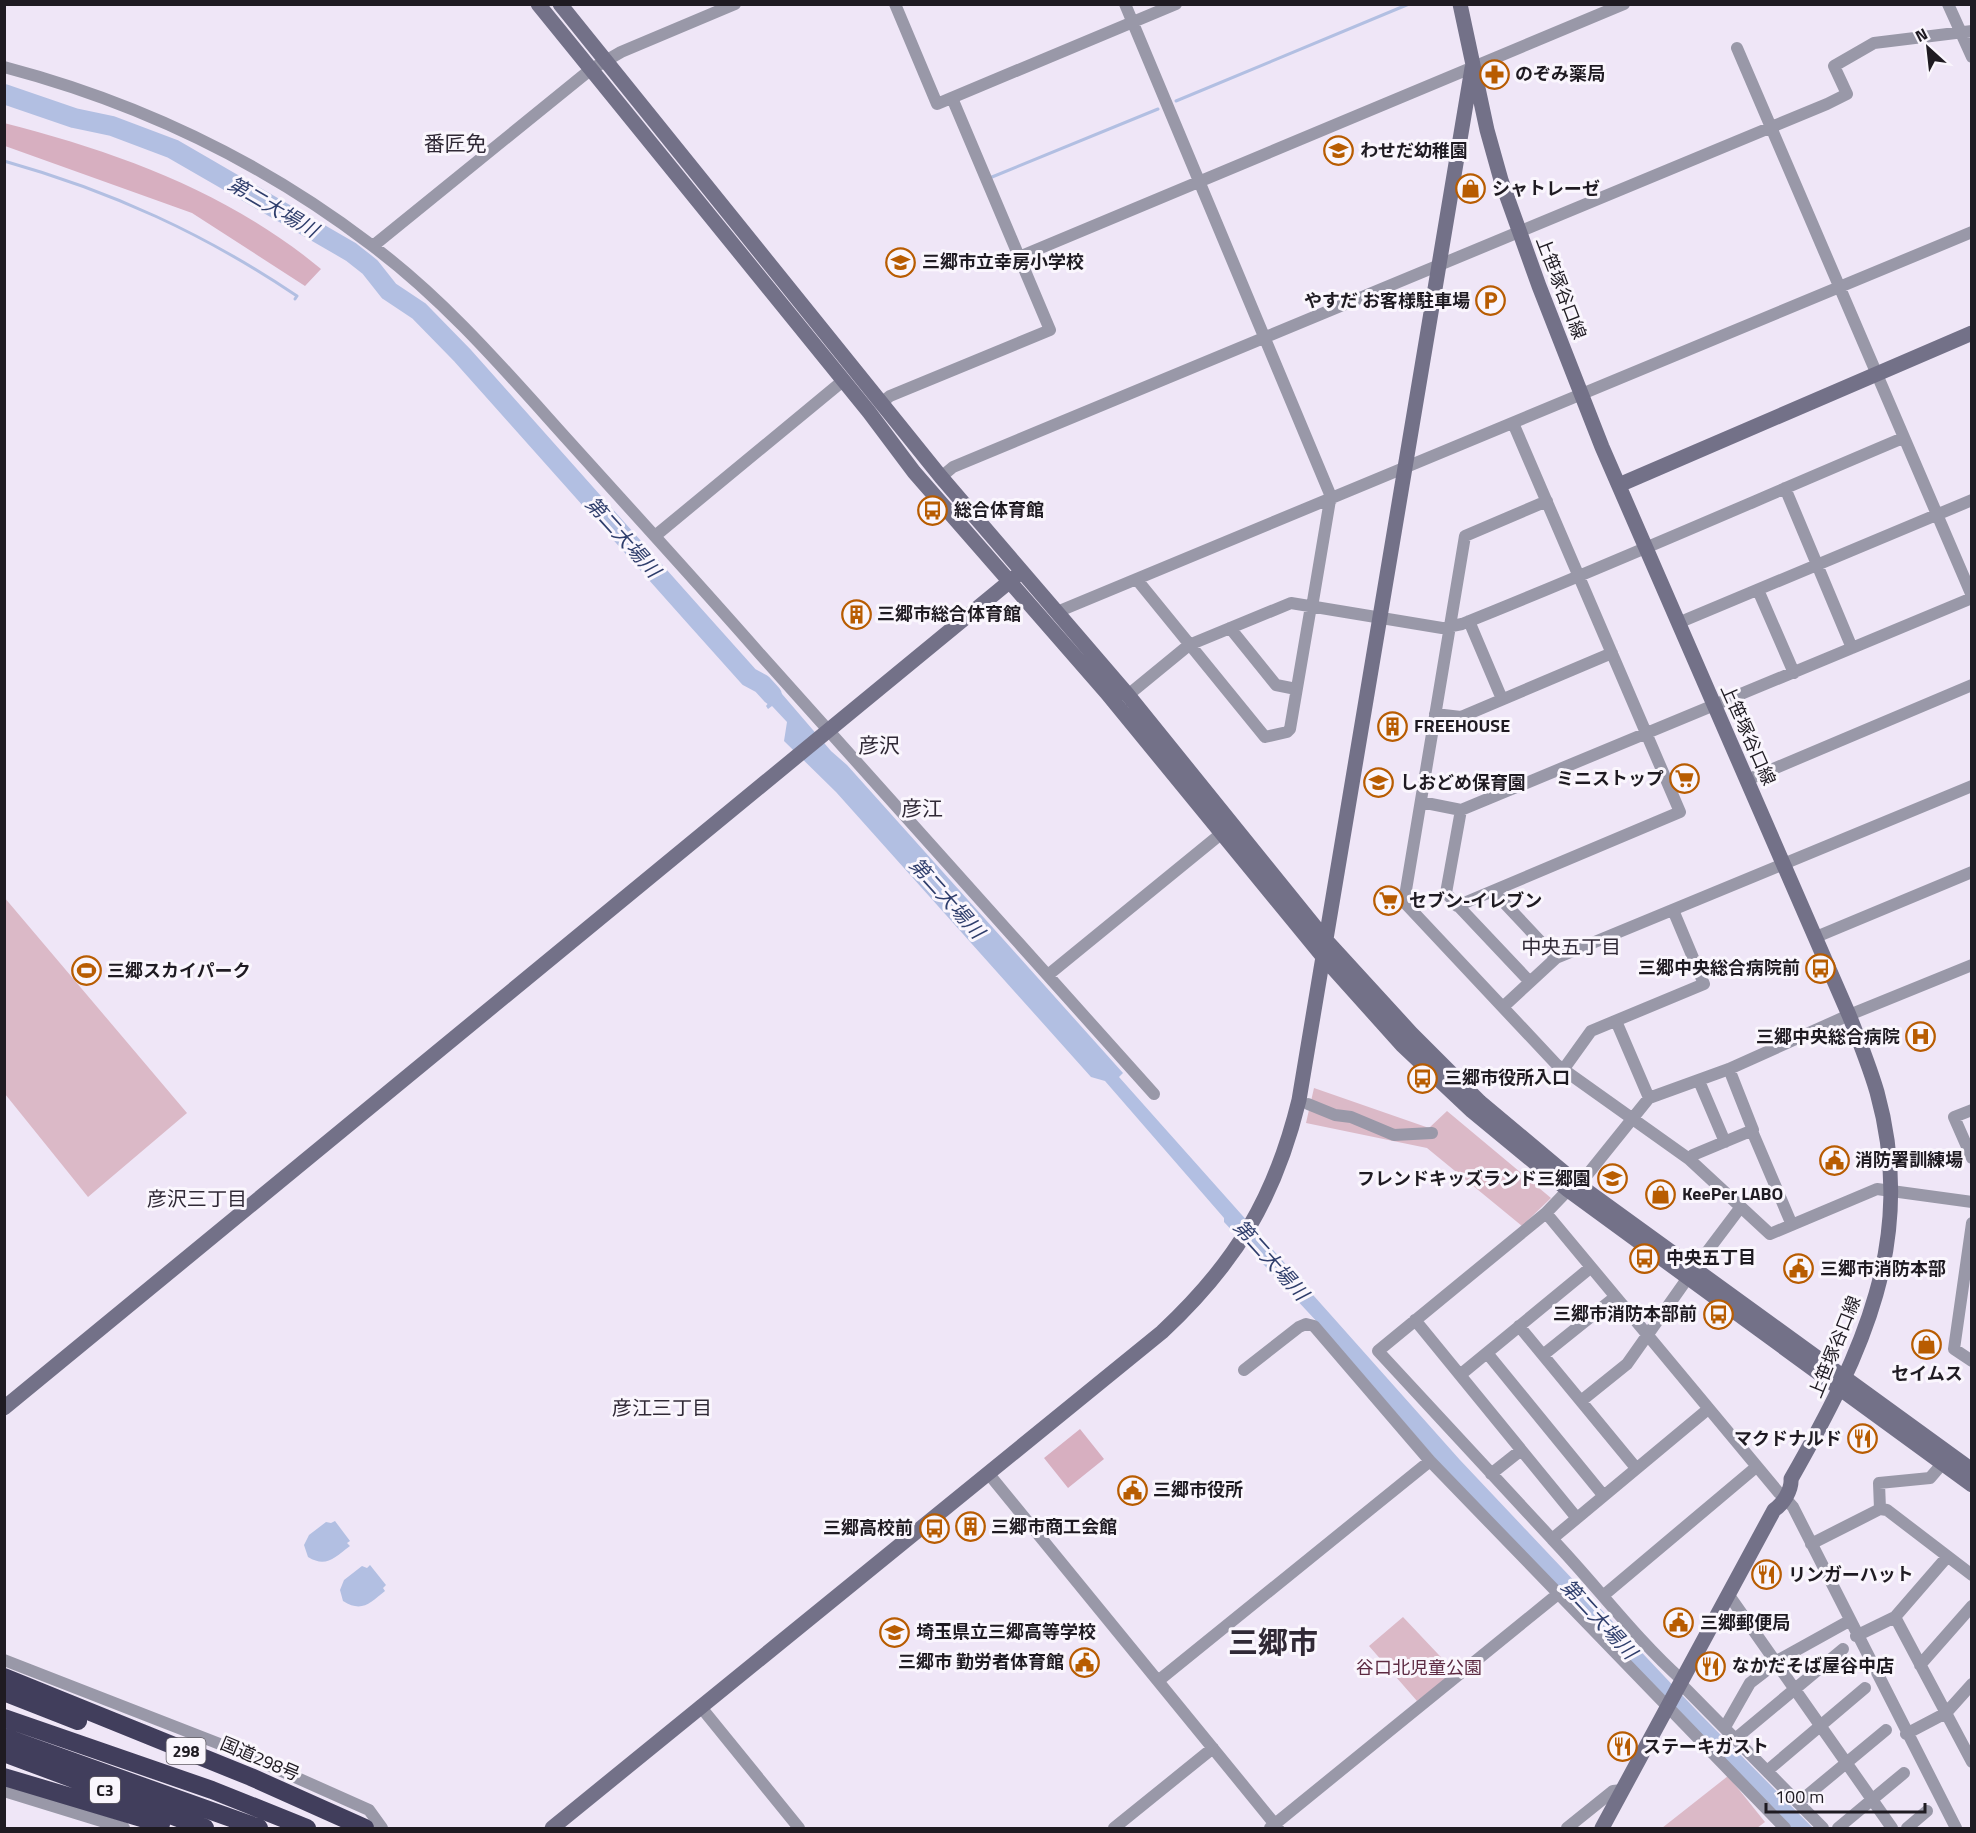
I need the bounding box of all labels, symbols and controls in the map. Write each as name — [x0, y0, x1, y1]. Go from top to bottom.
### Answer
north arrow — [1898, 18, 1958, 78]
text: N — [1911, 21, 1932, 48]
pharmacy icon: のぞみ薬局 — [1478, 58, 1510, 90]
place label: のぞみ薬局 — [1515, 60, 1605, 87]
district label: 番匠免 — [424, 127, 487, 159]
school or university icon: わせだ幼稚園 — [1323, 135, 1355, 167]
place label: わせだ幼稚園 — [1360, 137, 1468, 164]
water label: 第二大場川 — [222, 168, 326, 246]
shop icon: シャトレーゼ — [1455, 173, 1487, 205]
place label: シャトレーゼ — [1492, 175, 1600, 202]
street label: 上笹塚谷口線 — [1530, 233, 1593, 343]
school or university icon: 三郷市立幸房小学校 — [885, 246, 917, 278]
place label: 三郷市立幸房小学校 — [922, 248, 1084, 275]
parking icon: やすだ お客様駐車場 — [1475, 285, 1507, 317]
place label: やすだ お客様駐車場 — [1304, 287, 1470, 314]
water label: 第二大場川 — [578, 489, 670, 586]
bus stop icon: 総合体育館 — [917, 494, 949, 526]
place label: 総合体育館 — [954, 496, 1044, 523]
building icon: 三郷市総合体育館 — [840, 598, 872, 630]
place label: 三郷市総合体育館 — [877, 600, 1021, 627]
street label: 上笹塚谷口線 — [1714, 680, 1783, 790]
building icon: FREEHOUSE — [1377, 710, 1409, 742]
place label: FREEHOUSE — [1414, 712, 1510, 739]
district label: 彦沢 — [858, 729, 900, 761]
supermarket icon: ミニストップ — [1669, 763, 1701, 795]
place label: ミニストップ — [1556, 765, 1664, 792]
school or university icon: しおどめ保育園 — [1363, 767, 1395, 799]
place label: しおどめ保育園 — [1400, 769, 1526, 796]
district label: 彦江 — [901, 792, 943, 824]
water label: 第二大場川 — [902, 850, 994, 947]
supermarket icon: セブン-イレブン — [1372, 885, 1404, 917]
place label: セブン-イレブン — [1409, 887, 1542, 914]
district label: 中央五丁目 — [1521, 931, 1621, 962]
bus stop icon: 三郷中央総合病院前 — [1805, 952, 1837, 984]
place label: 三郷中央総合病院前 — [1638, 954, 1800, 981]
sports icon: 三郷スカイパーク — [70, 955, 102, 987]
place label: 三郷スカイパーク — [107, 957, 251, 984]
hospital icon: 三郷中央総合病院 — [1905, 1021, 1937, 1053]
place label: 三郷中央総合病院 — [1756, 1023, 1900, 1050]
bus stop icon: 三郷市役所入口 — [1407, 1062, 1439, 1094]
place label: 三郷市役所入口 — [1444, 1064, 1570, 1091]
public building icon: 消防署訓練場 — [1818, 1144, 1850, 1176]
place label: 消防署訓練場 — [1855, 1146, 1963, 1173]
school or university icon: フレンドキッズランド三郷園 — [1596, 1163, 1628, 1195]
place label: フレンドキッズランド三郷園 — [1357, 1165, 1591, 1192]
shop icon: KeePer LABO — [1645, 1178, 1677, 1210]
place label: KeePer LABO — [1682, 1180, 1783, 1207]
district label: 彦沢三丁目 — [147, 1183, 247, 1214]
water label: 第二大場川 — [1226, 1212, 1318, 1309]
bus stop icon: 中央五丁目 — [1629, 1242, 1661, 1274]
place label: 中央五丁目 — [1666, 1244, 1756, 1271]
public building icon: 三郷市消防本部 — [1783, 1253, 1815, 1285]
place label: 三郷市消防本部 — [1820, 1255, 1946, 1282]
street label: 上笹塚谷口線 — [1802, 1292, 1867, 1402]
bus stop icon: 三郷市消防本部前 — [1702, 1298, 1734, 1330]
place label: 三郷市消防本部前 — [1553, 1300, 1697, 1327]
shop icon: セイムス — [1911, 1329, 1943, 1361]
place label: セイムス — [1891, 1360, 1963, 1387]
district label: 彦江三丁目 — [612, 1392, 712, 1423]
restaurant icon: マクドナルド — [1847, 1423, 1879, 1455]
place label: マクドナルド — [1734, 1425, 1842, 1452]
public building icon: 三郷市役所 — [1116, 1474, 1148, 1506]
place label: 三郷市役所 — [1153, 1476, 1243, 1503]
building icon: 三郷市商工会館 — [954, 1511, 986, 1543]
bus stop icon: 三郷高校前 — [918, 1512, 950, 1544]
place label: 三郷市商工会館 — [991, 1513, 1117, 1540]
place label: 三郷高校前 — [823, 1514, 913, 1541]
restaurant icon: リンガーハット — [1751, 1559, 1783, 1591]
place label: リンガーハット — [1788, 1561, 1914, 1588]
water label: 第二大場川 — [1554, 1572, 1646, 1667]
public building icon: 三郷郵便局 — [1663, 1607, 1695, 1639]
place label: 三郷郵便局 — [1700, 1609, 1790, 1636]
school or university icon: 埼玉県立三郷高等学校 — [879, 1616, 911, 1648]
place label: 埼玉県立三郷高等学校 — [916, 1618, 1096, 1645]
district label: 三郷市 — [1228, 1619, 1318, 1665]
public building icon: 三郷市 勤労者体育館 — [1069, 1646, 1101, 1678]
place label: 三郷市 勤労者体育館 — [898, 1648, 1064, 1675]
restaurant icon: なかだそば屋谷中店 — [1695, 1650, 1727, 1682]
place label: なかだそば屋谷中店 — [1732, 1652, 1894, 1679]
park label: 谷口北児童公園 — [1356, 1654, 1482, 1681]
street label: 国道298号 — [216, 1730, 304, 1787]
restaurant icon: ステーキガスト — [1606, 1731, 1638, 1763]
place label: ステーキガスト — [1643, 1733, 1769, 1760]
road number: 298 — [166, 1738, 206, 1764]
scale bar — [1766, 1776, 1925, 1814]
road number: C3 — [90, 1777, 120, 1803]
text: 100 m — [1775, 1783, 1824, 1810]

